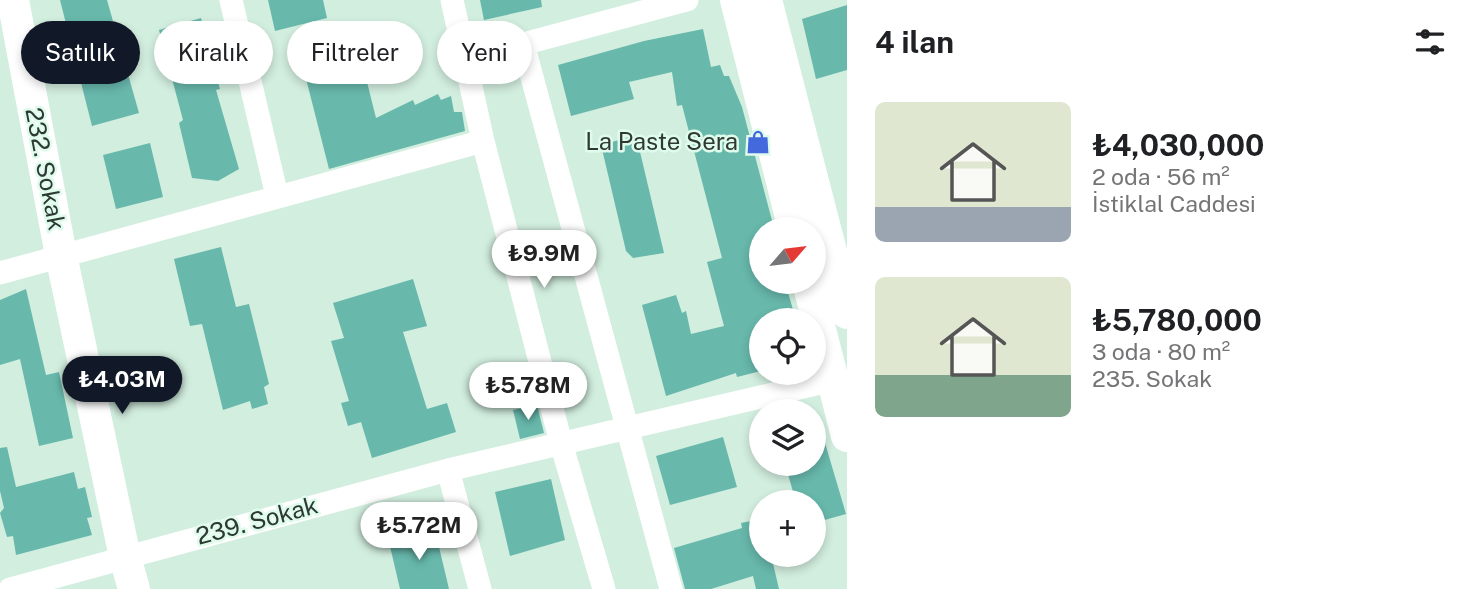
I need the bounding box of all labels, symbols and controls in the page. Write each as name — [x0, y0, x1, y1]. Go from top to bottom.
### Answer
chip: Satılık — [21, 21, 140, 84]
chip: Kiralık — [154, 21, 273, 84]
chip: Filtreler — [287, 21, 423, 84]
chip: Yeni — [437, 21, 532, 84]
icon: filters — [1411, 23, 1449, 61]
text: 4 ilan — [875, 24, 954, 60]
street label: 232. Sokak — [20, 105, 72, 233]
place label: La Paste Sera — [585, 127, 738, 155]
text: ₺4,030,000 — [1092, 127, 1264, 163]
shop icon: La Paste Sera — [744, 128, 772, 156]
icon: home — [931, 130, 1015, 214]
text: 2 oda · 56 m² — [1092, 163, 1230, 190]
text: İstiklal Caddesi — [1092, 190, 1256, 217]
north arrow — [749, 217, 826, 294]
map controls — [749, 217, 826, 567]
pin: ₺9.9M — [495, 230, 593, 290]
text: ₺9.9M — [508, 239, 580, 266]
text: ₺5,780,000 — [1092, 302, 1262, 338]
icon: home — [931, 305, 1015, 389]
button: locate — [749, 308, 826, 385]
text: 3 oda · 80 m² — [1092, 338, 1230, 365]
pin: ₺4.03M — [65, 356, 179, 416]
pin: ₺5.78M — [471, 362, 585, 422]
text: ₺4.03M — [78, 365, 166, 392]
text: 235. Sokak — [1092, 365, 1212, 392]
text: ₺5.78M — [485, 371, 571, 398]
button: layers — [749, 399, 826, 476]
street label: 239. Sokak — [193, 490, 321, 550]
button: + — [749, 490, 826, 567]
pin: ₺5.72M — [362, 503, 476, 562]
text: ₺5.72M — [376, 511, 462, 538]

